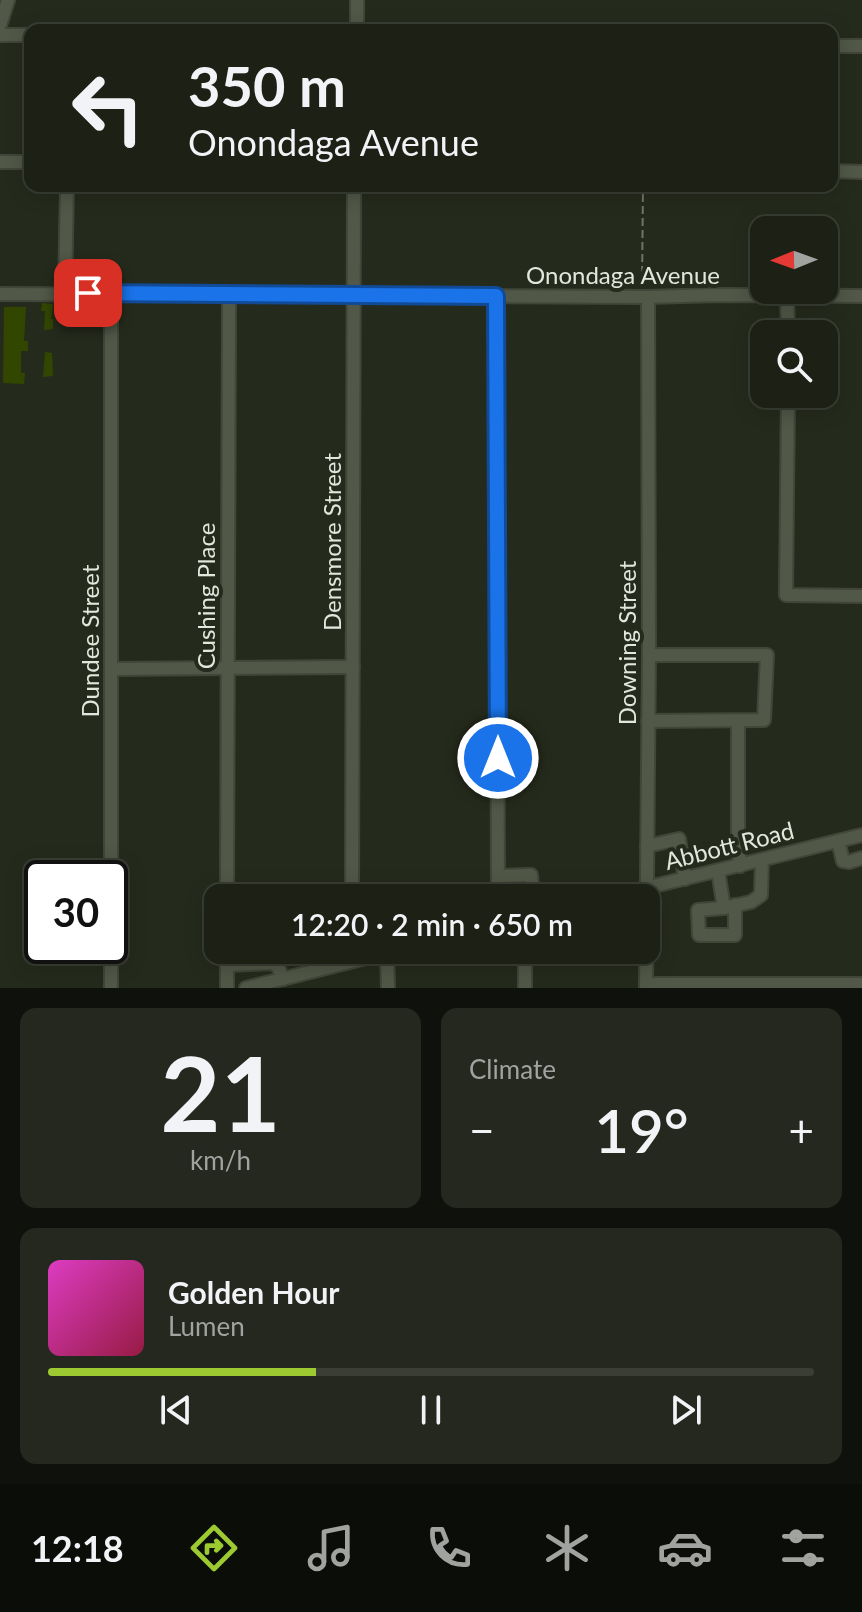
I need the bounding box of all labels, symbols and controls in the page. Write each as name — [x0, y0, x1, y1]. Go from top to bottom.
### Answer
text: 350 m — [188, 52, 346, 119]
icon: left — [56, 56, 160, 160]
text: Onondaga Avenue — [188, 120, 479, 164]
north arrow — [750, 216, 838, 304]
map controls — [750, 216, 838, 408]
pin — [54, 259, 122, 327]
street label: Onondaga Avenue — [526, 260, 720, 289]
icon: arrive — [66, 271, 110, 315]
button: search — [750, 320, 838, 408]
street label: Densmore Street — [317, 453, 346, 631]
street label: Cushing Place — [191, 523, 220, 669]
street label: Downing Street — [612, 560, 641, 725]
street label: Dundee Street — [75, 564, 104, 717]
position arrow — [456, 716, 540, 800]
street label: Abbott Road — [661, 815, 797, 875]
speed limit sign: 30 — [24, 860, 128, 964]
text: 12:20 · 2 min · 650 m — [291, 906, 573, 942]
text: 21 — [160, 1029, 281, 1154]
text: Climate — [469, 1053, 556, 1085]
text: 19° — [594, 1094, 689, 1166]
text: − — [469, 1104, 495, 1156]
text: + — [788, 1104, 814, 1156]
text: km/h — [190, 1144, 251, 1176]
text: Golden Hour — [168, 1274, 340, 1310]
text: Lumen — [168, 1310, 245, 1342]
icon: previous — [154, 1388, 198, 1432]
icon: pause — [409, 1388, 453, 1432]
icon: next — [664, 1388, 708, 1432]
icon: directions — [186, 1520, 242, 1576]
icon: music — [303, 1520, 359, 1576]
icon: phone — [421, 1520, 477, 1576]
icon: climate — [539, 1520, 595, 1576]
icon: car — [657, 1520, 713, 1576]
icon: filters — [775, 1520, 831, 1576]
text: 12:18 — [31, 1526, 124, 1570]

